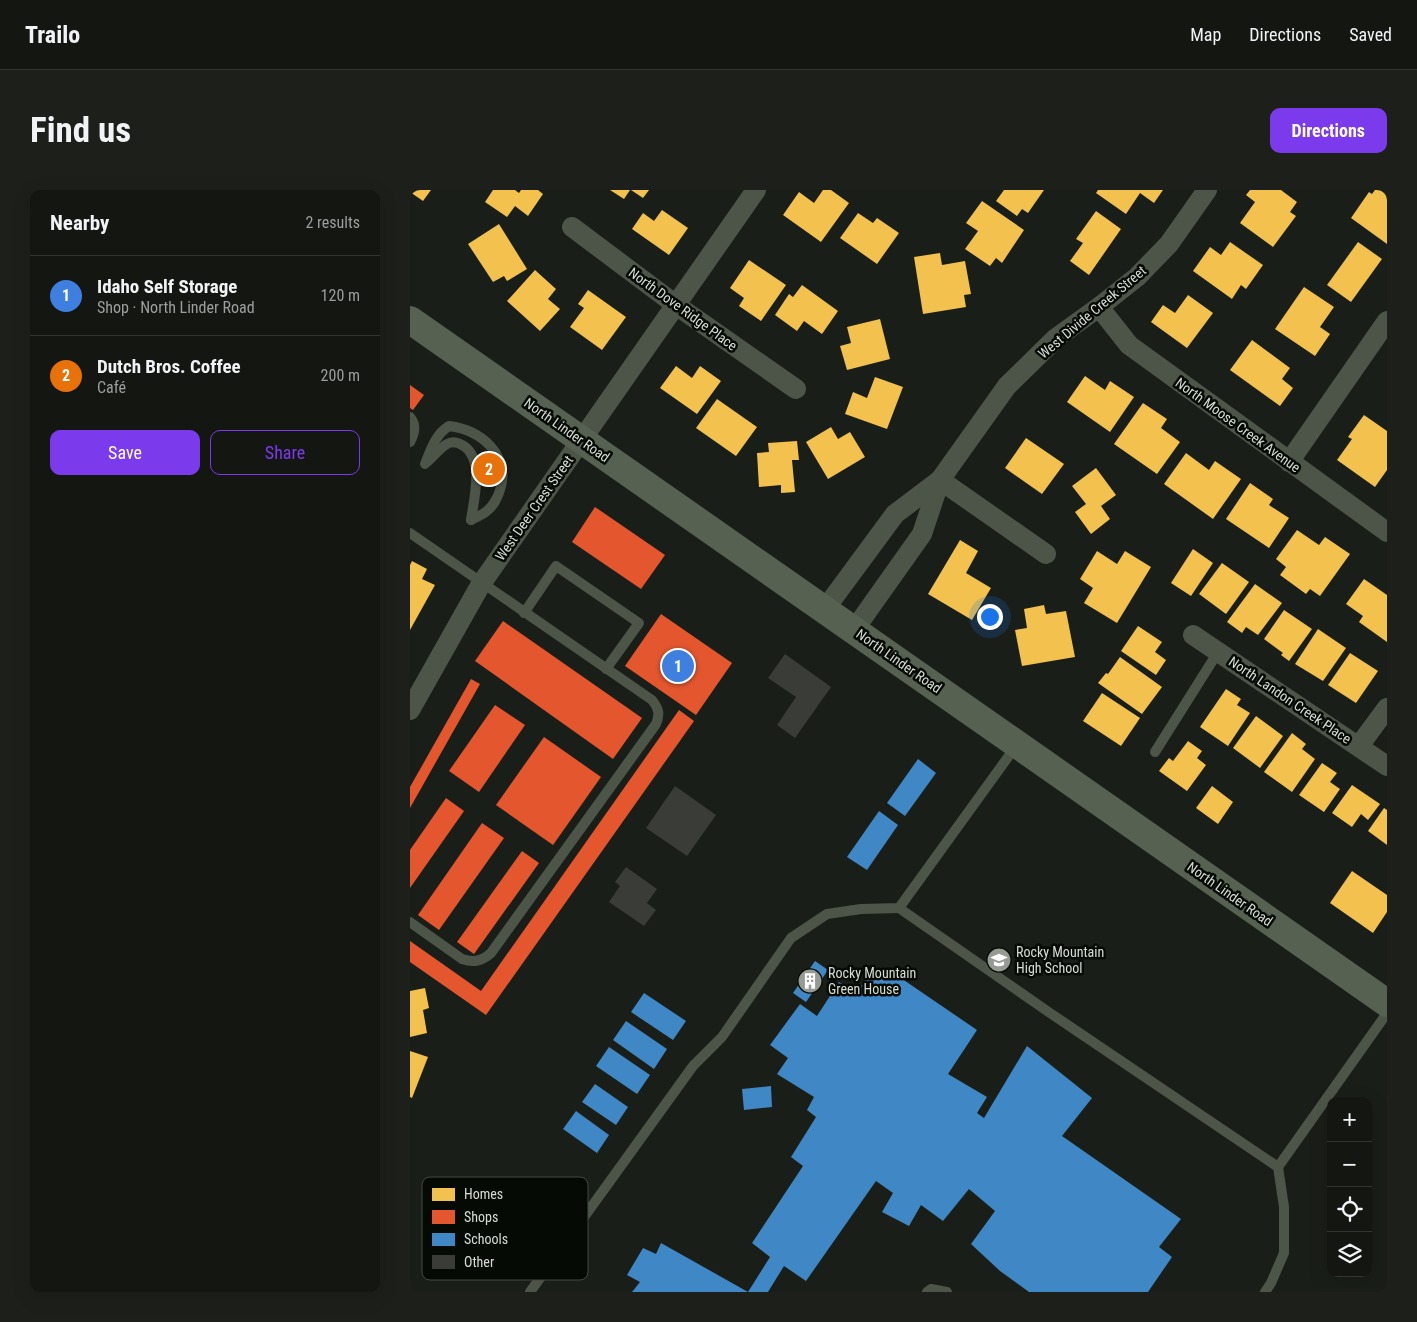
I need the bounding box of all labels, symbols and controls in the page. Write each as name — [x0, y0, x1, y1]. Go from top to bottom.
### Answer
text: Trailo — [25, 21, 80, 49]
text: Map — [1190, 24, 1221, 45]
text: Directions — [1249, 24, 1321, 45]
text: Saved — [1349, 24, 1392, 45]
button: Directions — [1270, 108, 1387, 153]
text: Find us — [30, 110, 131, 151]
text: Nearby — [50, 211, 109, 235]
text: 2 results — [305, 213, 360, 232]
street label: West Divide Creek Street — [1035, 262, 1149, 362]
street label: North Dove Ridge Place — [626, 264, 741, 354]
text: Idaho Self Storage — [97, 275, 237, 298]
text: 1 — [62, 286, 70, 305]
text: 120 m — [321, 286, 360, 305]
text: Shop · North Linder Road — [97, 298, 255, 317]
text: Dutch Bros. Coffee — [97, 355, 241, 378]
text: 2 — [62, 366, 70, 385]
text: 200 m — [321, 366, 360, 385]
street label: North Moose Creek Avenue — [1173, 374, 1304, 476]
text: Café — [97, 378, 126, 397]
street label: North Linder Road — [521, 395, 613, 465]
button: Save — [50, 430, 200, 475]
button: Share — [210, 430, 360, 475]
pin: 2 — [473, 450, 505, 488]
street label: West Deer Crest Street — [492, 452, 576, 564]
your location — [977, 604, 1003, 630]
street label: North Linder Road — [853, 626, 945, 696]
pin: 1 — [662, 647, 694, 685]
street label: North Landon Creek Place — [1226, 653, 1355, 747]
street label: North Linder Road — [1184, 859, 1276, 929]
place label: Rocky Mountain High School — [1016, 944, 1104, 976]
school or university icon: Rocky Mountain High School — [986, 947, 1012, 973]
place label: Rocky Mountain Green House — [828, 965, 916, 997]
building icon: Rocky Mountain Green House — [797, 968, 823, 994]
map controls — [1327, 1097, 1372, 1277]
button: + — [1327, 1097, 1372, 1142]
button: − — [1327, 1142, 1372, 1187]
legend — [422, 1177, 588, 1280]
text: Homes — [464, 1186, 503, 1202]
button: locate — [1327, 1187, 1372, 1232]
text: Shops — [464, 1209, 498, 1225]
text: Schools — [464, 1231, 508, 1247]
button: layers — [1327, 1232, 1372, 1277]
text: Other — [464, 1254, 494, 1270]

